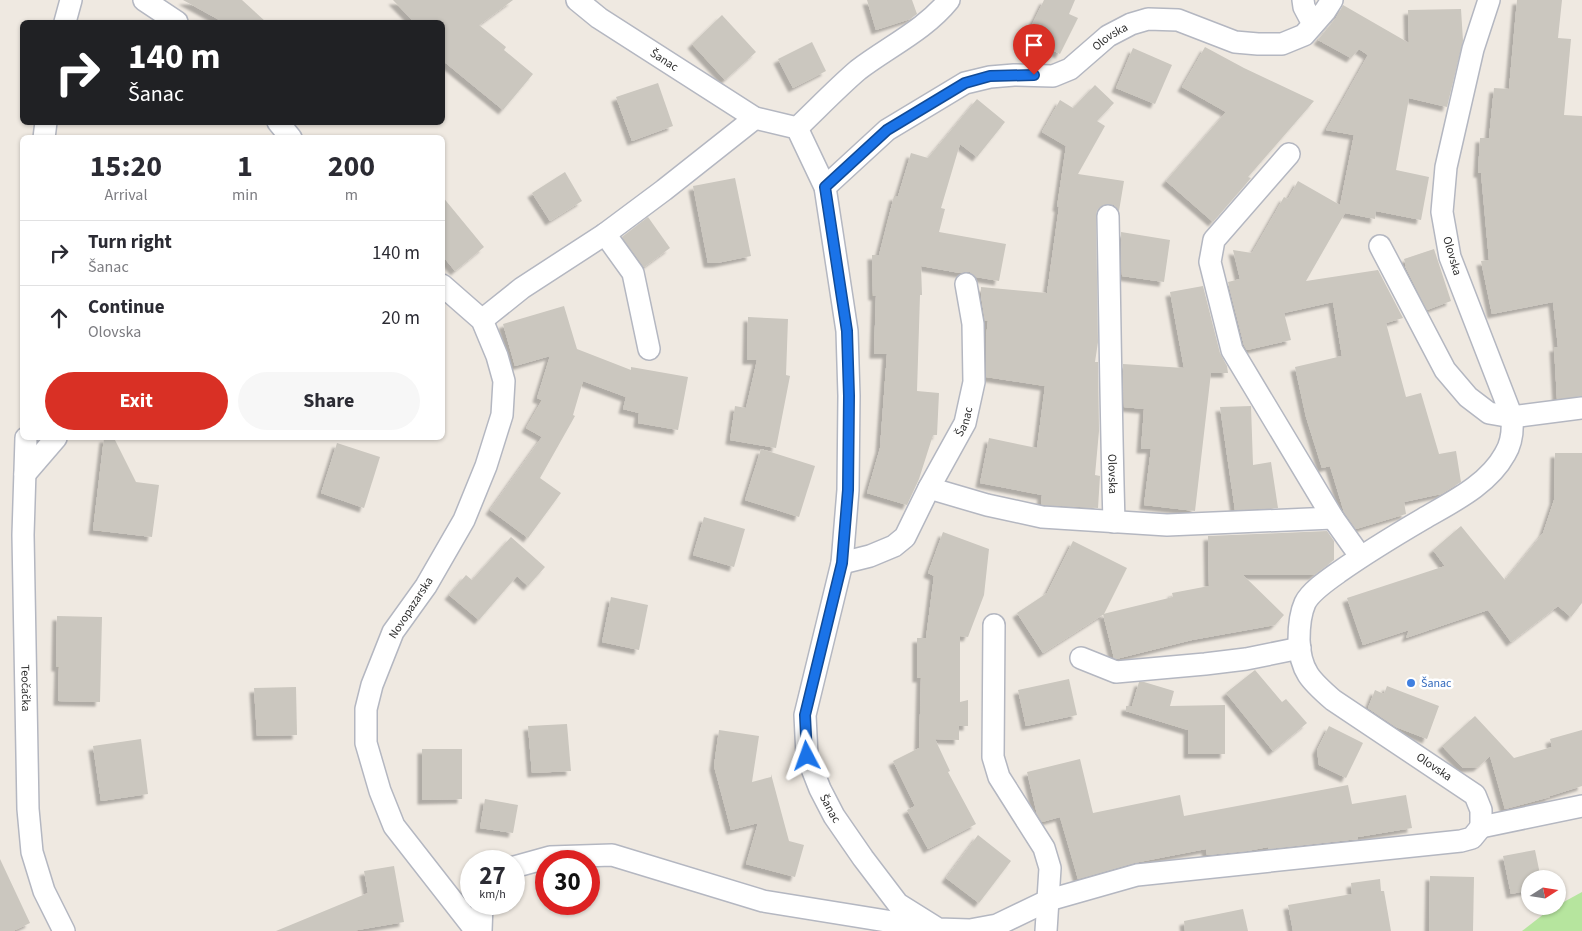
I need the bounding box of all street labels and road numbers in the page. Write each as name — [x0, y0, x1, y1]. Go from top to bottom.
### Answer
street label: Olovska — [1088, 19, 1131, 55]
street label: Šanac — [647, 44, 682, 76]
street label: Olovska — [1438, 234, 1466, 278]
street label: Šanac — [951, 405, 977, 440]
street label: Olovska — [1104, 454, 1122, 494]
street label: Novopazarska — [385, 574, 437, 642]
street label: Teočačka — [17, 664, 35, 712]
street label: Olovska — [1413, 749, 1455, 785]
street label: Šanac — [815, 791, 845, 827]

